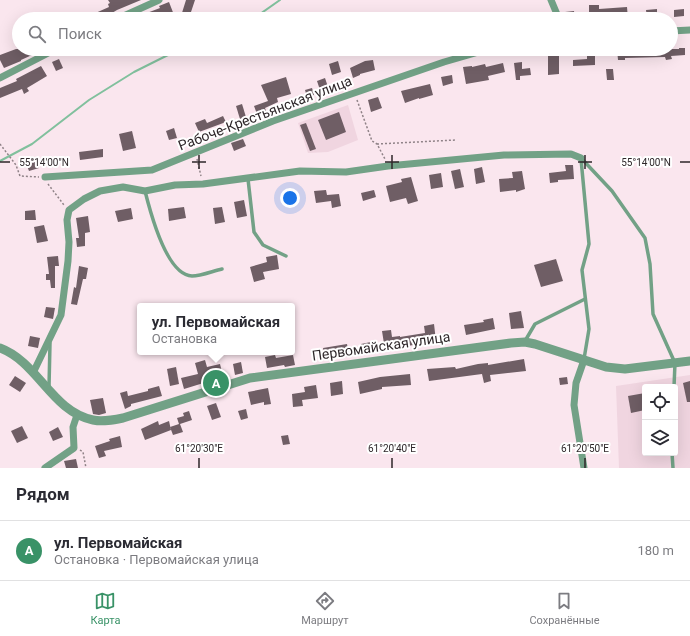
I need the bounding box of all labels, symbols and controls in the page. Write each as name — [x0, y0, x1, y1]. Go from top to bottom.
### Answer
search box — [12, 12, 678, 56]
icon: search — [26, 23, 48, 45]
text: Поиск — [58, 25, 102, 43]
street label: Рабоче-Крестьянская улица — [176, 72, 354, 154]
text: 55°14'00"N — [19, 157, 69, 168]
text: 55°14'00"N — [621, 157, 671, 168]
your location — [280, 188, 300, 208]
popup — [137, 303, 295, 355]
text: ул. Первомайская — [152, 313, 280, 331]
street label: Первомайская улица — [311, 328, 451, 364]
text: Остановка — [152, 331, 217, 346]
pin: A — [203, 368, 229, 398]
map controls — [642, 384, 678, 456]
button: locate — [642, 384, 678, 420]
button: layers — [642, 420, 678, 456]
text: 61°20'30"E — [175, 443, 223, 454]
text: 61°20'40"E — [368, 443, 416, 454]
text: 61°20'50"E — [561, 443, 609, 454]
text: Рядом — [16, 484, 70, 504]
text: ул. Первомайская — [54, 534, 183, 552]
text: A — [25, 543, 33, 558]
text: 180 m — [637, 543, 674, 558]
text: Остановка · Первомайская улица — [54, 552, 259, 567]
tab: Карта — [90, 590, 120, 627]
tab: Маршрут — [301, 590, 349, 627]
tab: Сохранённые — [529, 590, 600, 627]

